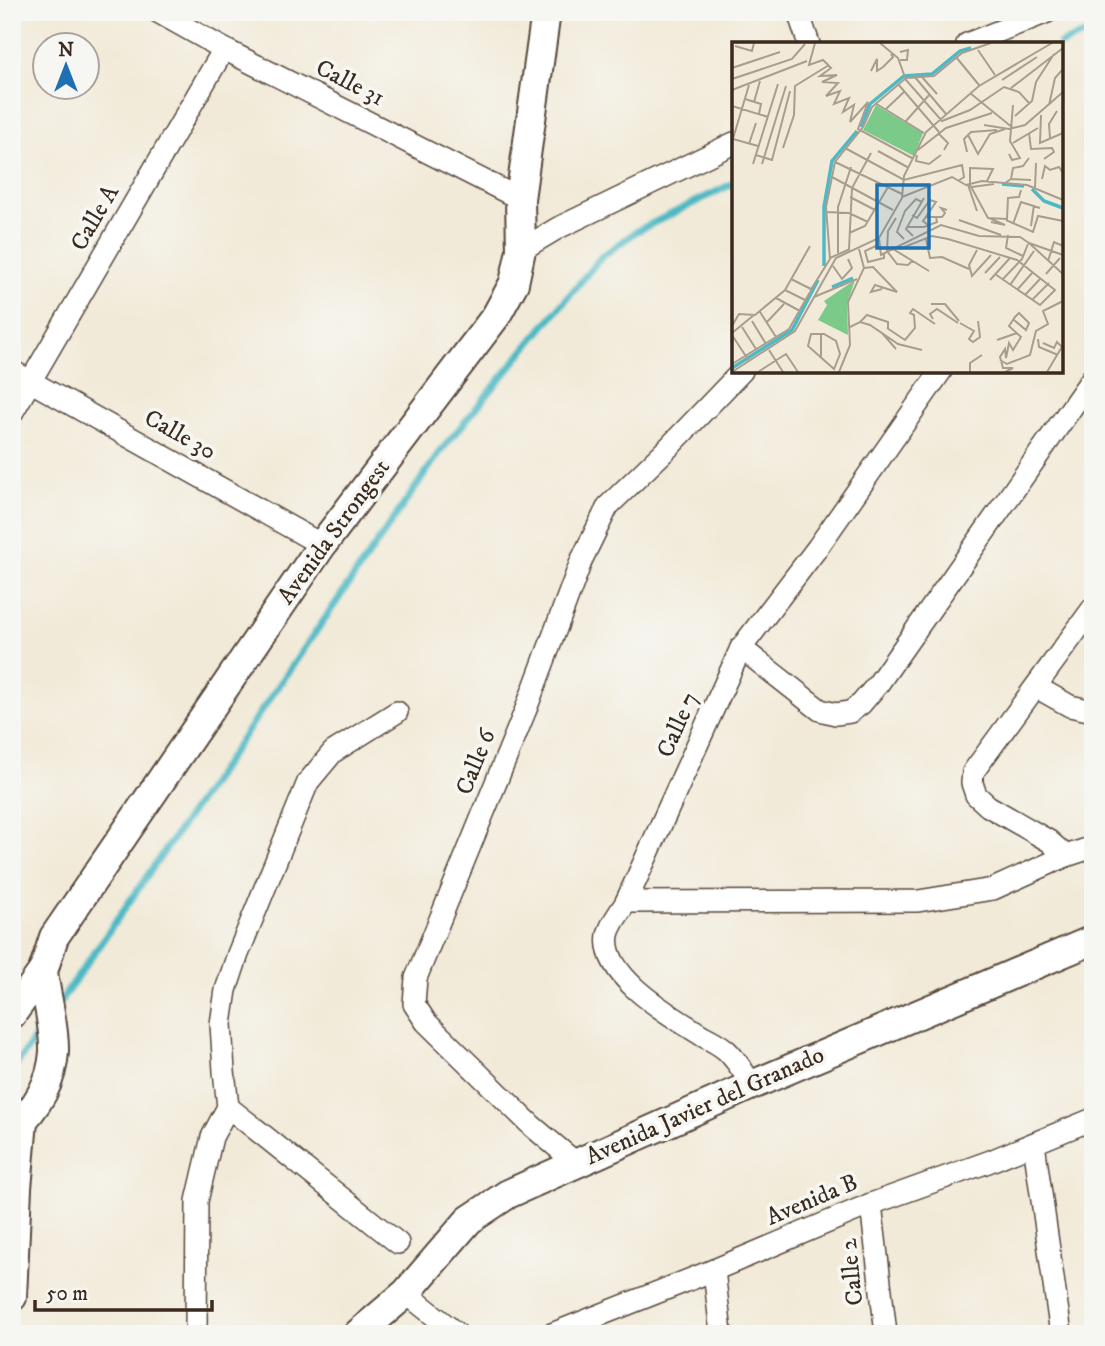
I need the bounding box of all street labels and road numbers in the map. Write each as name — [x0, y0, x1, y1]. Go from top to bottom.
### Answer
street label: Calle 31 — [311, 53, 389, 113]
street label: Calle A — [64, 179, 126, 256]
street label: Calle 30 — [139, 403, 221, 467]
street label: Avenida Strongest — [271, 453, 397, 610]
street label: Calle 7 — [650, 688, 706, 762]
street label: Calle 6 — [449, 723, 503, 799]
street label: Avenida Javier del Granado — [581, 1040, 829, 1172]
street label: Avenida B — [762, 1167, 862, 1233]
street label: Calle 2 — [834, 1237, 870, 1307]

